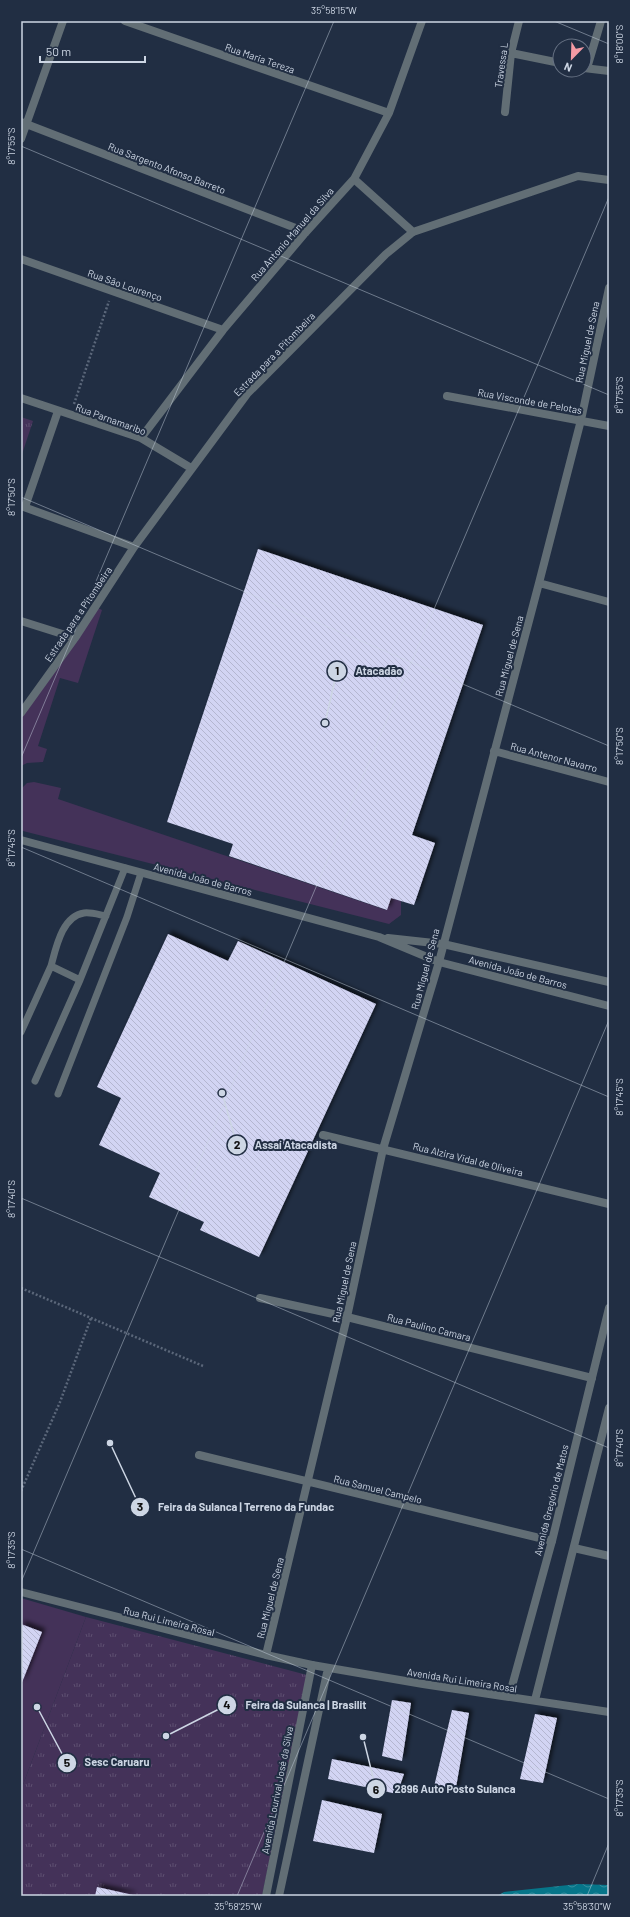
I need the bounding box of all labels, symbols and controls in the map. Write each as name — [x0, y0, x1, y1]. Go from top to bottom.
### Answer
text: 35°58'15"W — [311, 4, 357, 16]
text: 8°18'00"S — [613, 24, 625, 63]
scale bar — [40, 38, 145, 64]
north arrow — [552, 38, 592, 78]
street label: Rua Maria Tereza — [224, 40, 296, 76]
street label: Travessa L — [492, 41, 510, 89]
text: 50 m — [46, 44, 71, 58]
text: N — [562, 60, 574, 75]
text: 8°17'55"S — [5, 127, 17, 165]
street label: Rua Sargento Afonso Barreto — [107, 140, 227, 196]
street label: Rua Antonio Manuel da Silva — [248, 185, 336, 283]
street label: Rua São Lourenço — [86, 267, 164, 303]
street label: Rua Miguel de Sena — [572, 300, 602, 384]
street label: Estrada para a Pitombeira — [231, 310, 317, 398]
text: 8°17'55"S — [613, 376, 625, 414]
street label: Rua Visconde de Pelotas — [477, 386, 583, 416]
street label: Rua Parnamaribo — [74, 401, 148, 437]
text: 8°17'50"S — [5, 478, 17, 516]
street label: Estrada para a Pitombeira — [42, 564, 114, 664]
street label: Rua Miguel de Sena — [492, 614, 526, 698]
callout: Atacadão — [327, 660, 410, 683]
text: 1 — [335, 663, 339, 677]
text: Atacadão — [356, 664, 402, 677]
text: 8°17'50"S — [613, 727, 625, 765]
street label: Rua Antenor Navarro — [509, 740, 599, 774]
text: 8°17'45"S — [5, 829, 17, 867]
street label: Avenida João de Barros — [152, 860, 254, 898]
street label: Rua Miguel de Sena — [408, 927, 442, 1011]
street label: Avenida João de Barros — [467, 953, 569, 991]
text: 8°17'45"S — [613, 1078, 625, 1116]
callout: Assaí Atacadista — [227, 1134, 345, 1157]
text: 2 — [234, 1137, 241, 1151]
text: Assaí Atacadista — [255, 1138, 337, 1151]
street label: Rua Alzira Vidal de Oliveira — [412, 1140, 524, 1178]
text: 8°17'40"S — [5, 1180, 17, 1218]
street label: Rua Miguel de Sena — [329, 1240, 359, 1324]
street label: Rua Paulino Camara — [386, 1311, 472, 1343]
text: 8°17'40"S — [613, 1429, 625, 1467]
street label: Avenida Gregório de Matos — [531, 1443, 571, 1557]
street label: Rua Samuel Campelo — [333, 1472, 423, 1506]
callout: Feira da Sulanca | Terreno da Fundac — [130, 1495, 342, 1518]
text: 3 — [137, 1499, 143, 1513]
text: Feira da Sulanca | Terreno da Fundac — [158, 1500, 334, 1513]
text: 8°17'35"S — [5, 1531, 17, 1569]
street label: Rua Miguel de Sena — [254, 1556, 286, 1640]
street label: Rua Rui Limeira Rosal — [122, 1604, 216, 1638]
street label: Avenida Rui Limeira Rosal — [406, 1665, 518, 1695]
callout: Feira da Sulanca | Brasilit — [217, 1694, 374, 1717]
text: 4 — [223, 1697, 231, 1711]
text: Feira da Sulanca | Brasilit — [246, 1698, 366, 1711]
street label: Avenida Lourival José da Silva — [259, 1725, 295, 1855]
callout: Sesc Caruaru — [57, 1751, 158, 1774]
text: 5 — [64, 1755, 71, 1769]
text: Sesc Caruaru — [85, 1755, 149, 1768]
callout: 2896 Auto Posto Sulanca — [366, 1778, 523, 1801]
text: 8°17'35"S — [613, 1779, 625, 1817]
text: 6 — [373, 1782, 380, 1796]
text: 2896 Auto Posto Sulanca — [395, 1782, 516, 1795]
text: 35°58'25"W — [214, 1900, 262, 1912]
text: 35°58'30"W — [563, 1900, 611, 1912]

